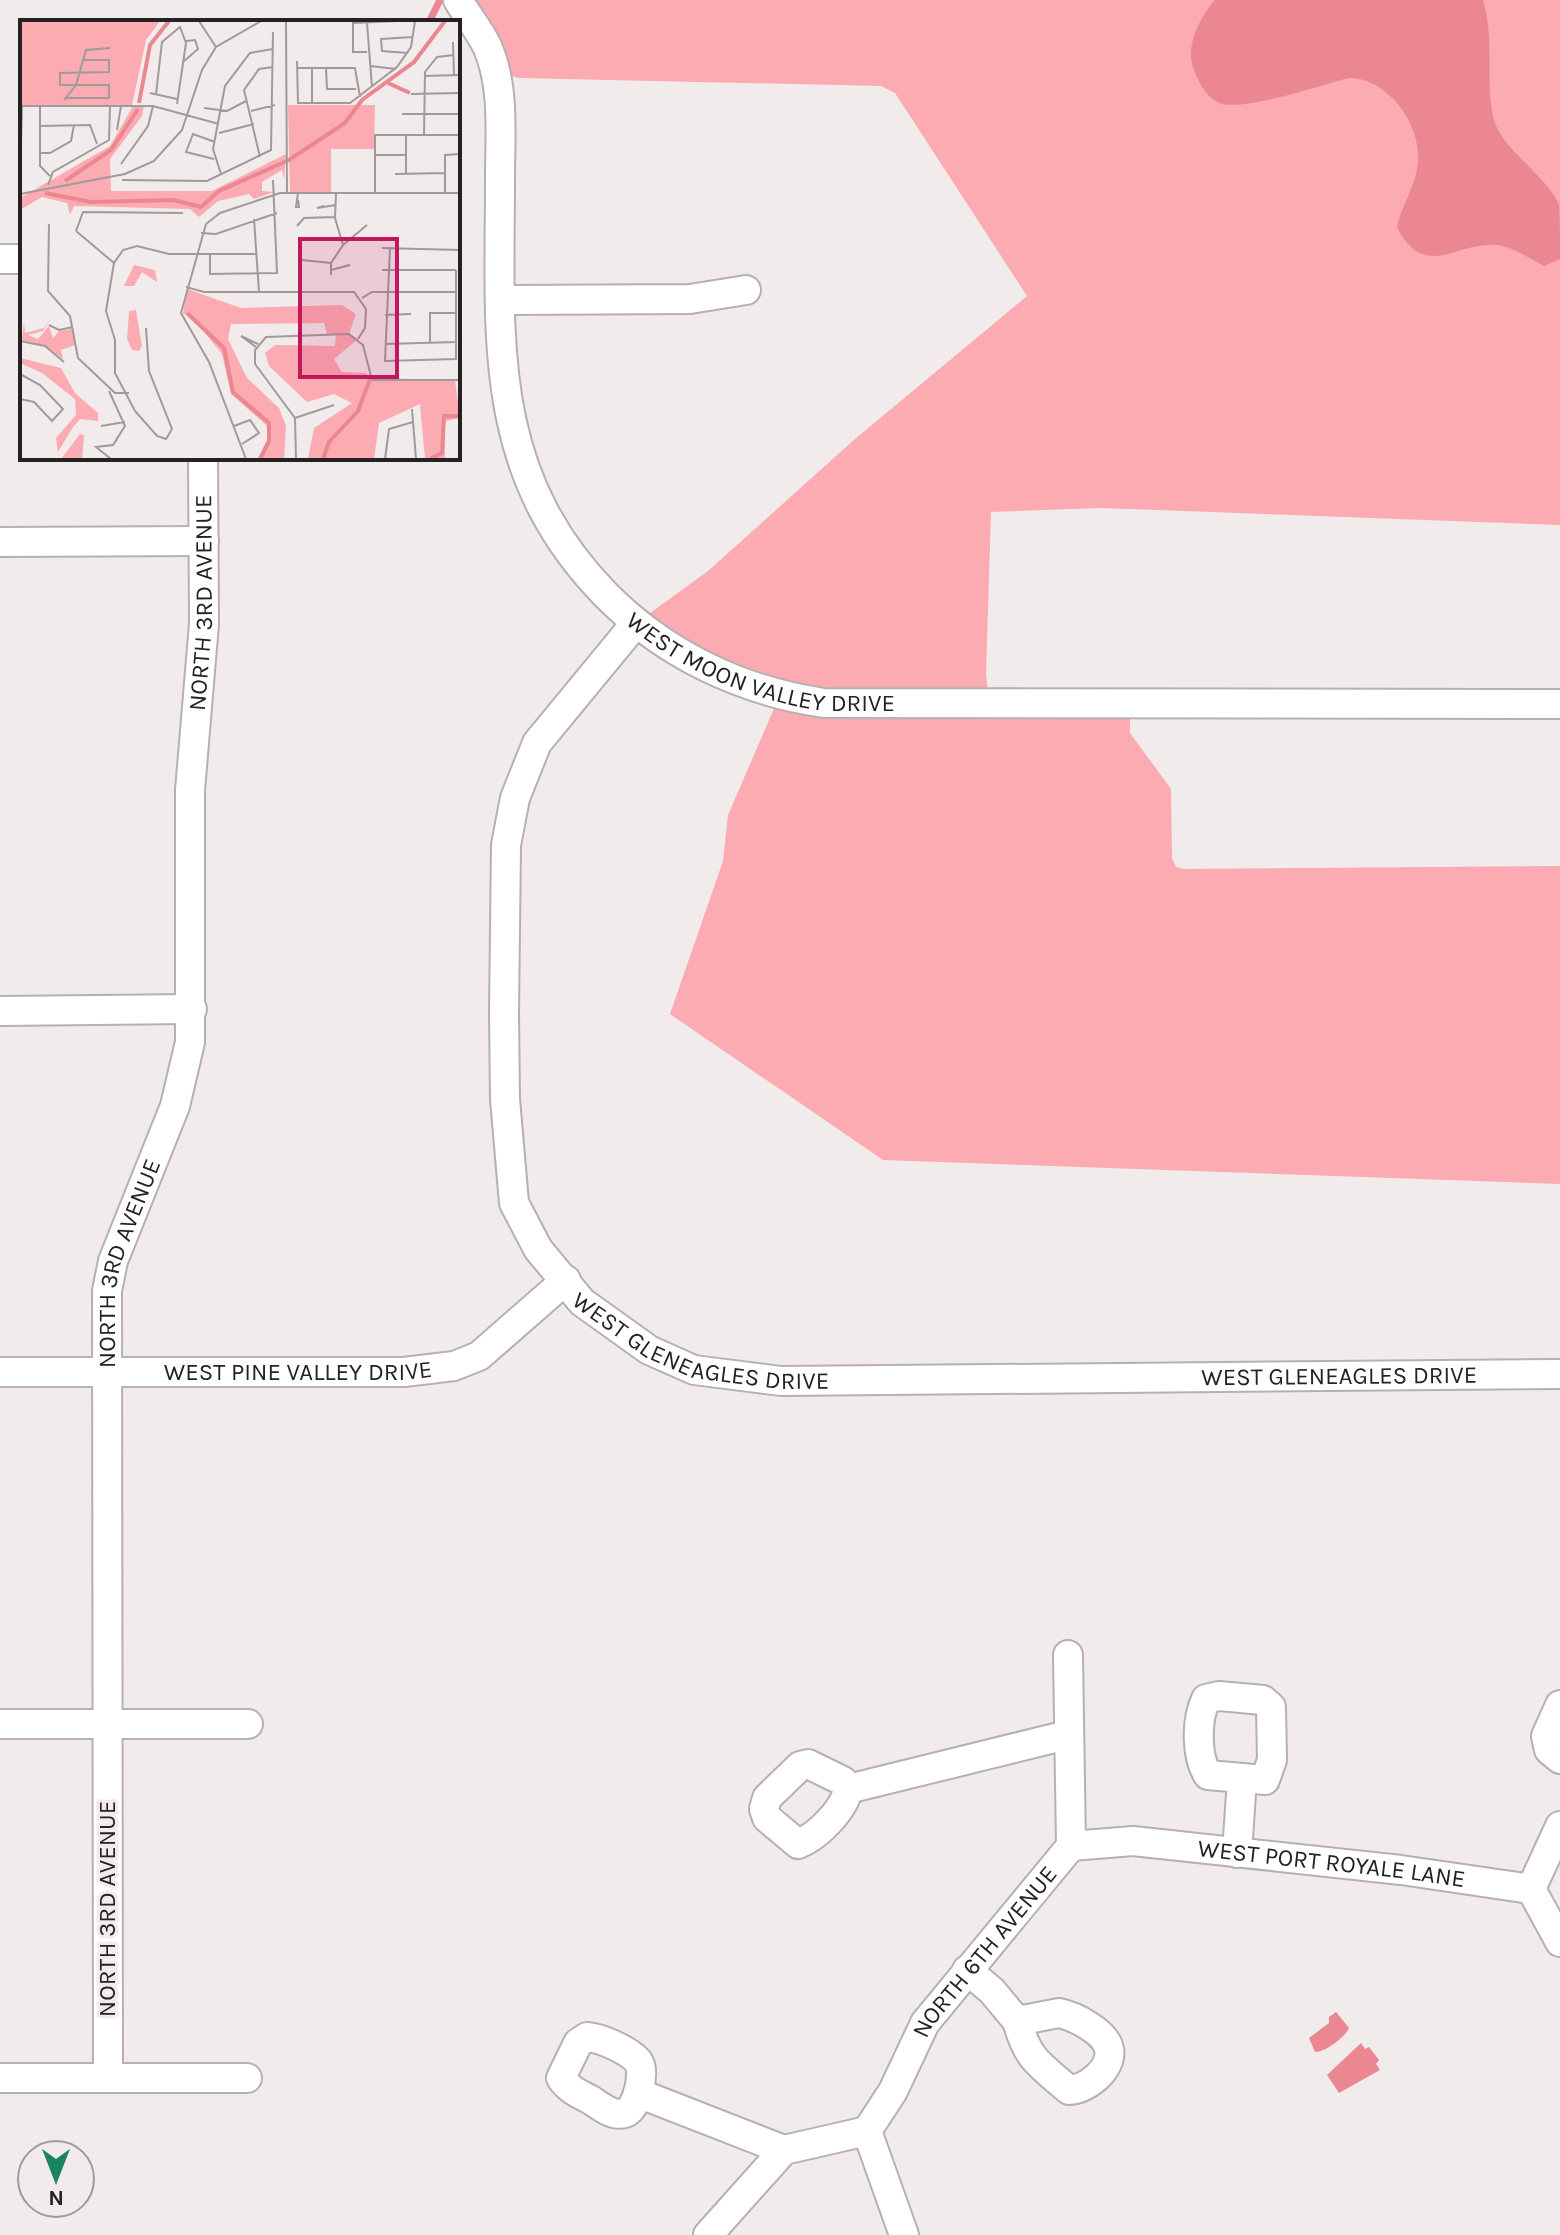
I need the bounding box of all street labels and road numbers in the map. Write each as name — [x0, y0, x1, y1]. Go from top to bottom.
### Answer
street label: NORTH 3RD AVENUE — [183, 494, 218, 712]
street label: WEST MOON VALLEY DRIVE — [621, 606, 895, 717]
street label: NORTH 3RD AVENUE — [93, 1155, 166, 1368]
street label: WEST GLENEAGLES DRIVE — [567, 1286, 829, 1395]
street label: WEST PINE VALLEY DRIVE — [164, 1355, 434, 1386]
street label: WEST GLENEAGLES DRIVE — [1201, 1361, 1477, 1391]
street label: NORTH 3RD AVENUE — [93, 1801, 121, 2017]
street label: WEST PORT ROYALE LANE — [1196, 1834, 1467, 1893]
street label: NORTH 6TH AVENUE — [906, 1860, 1063, 2042]

